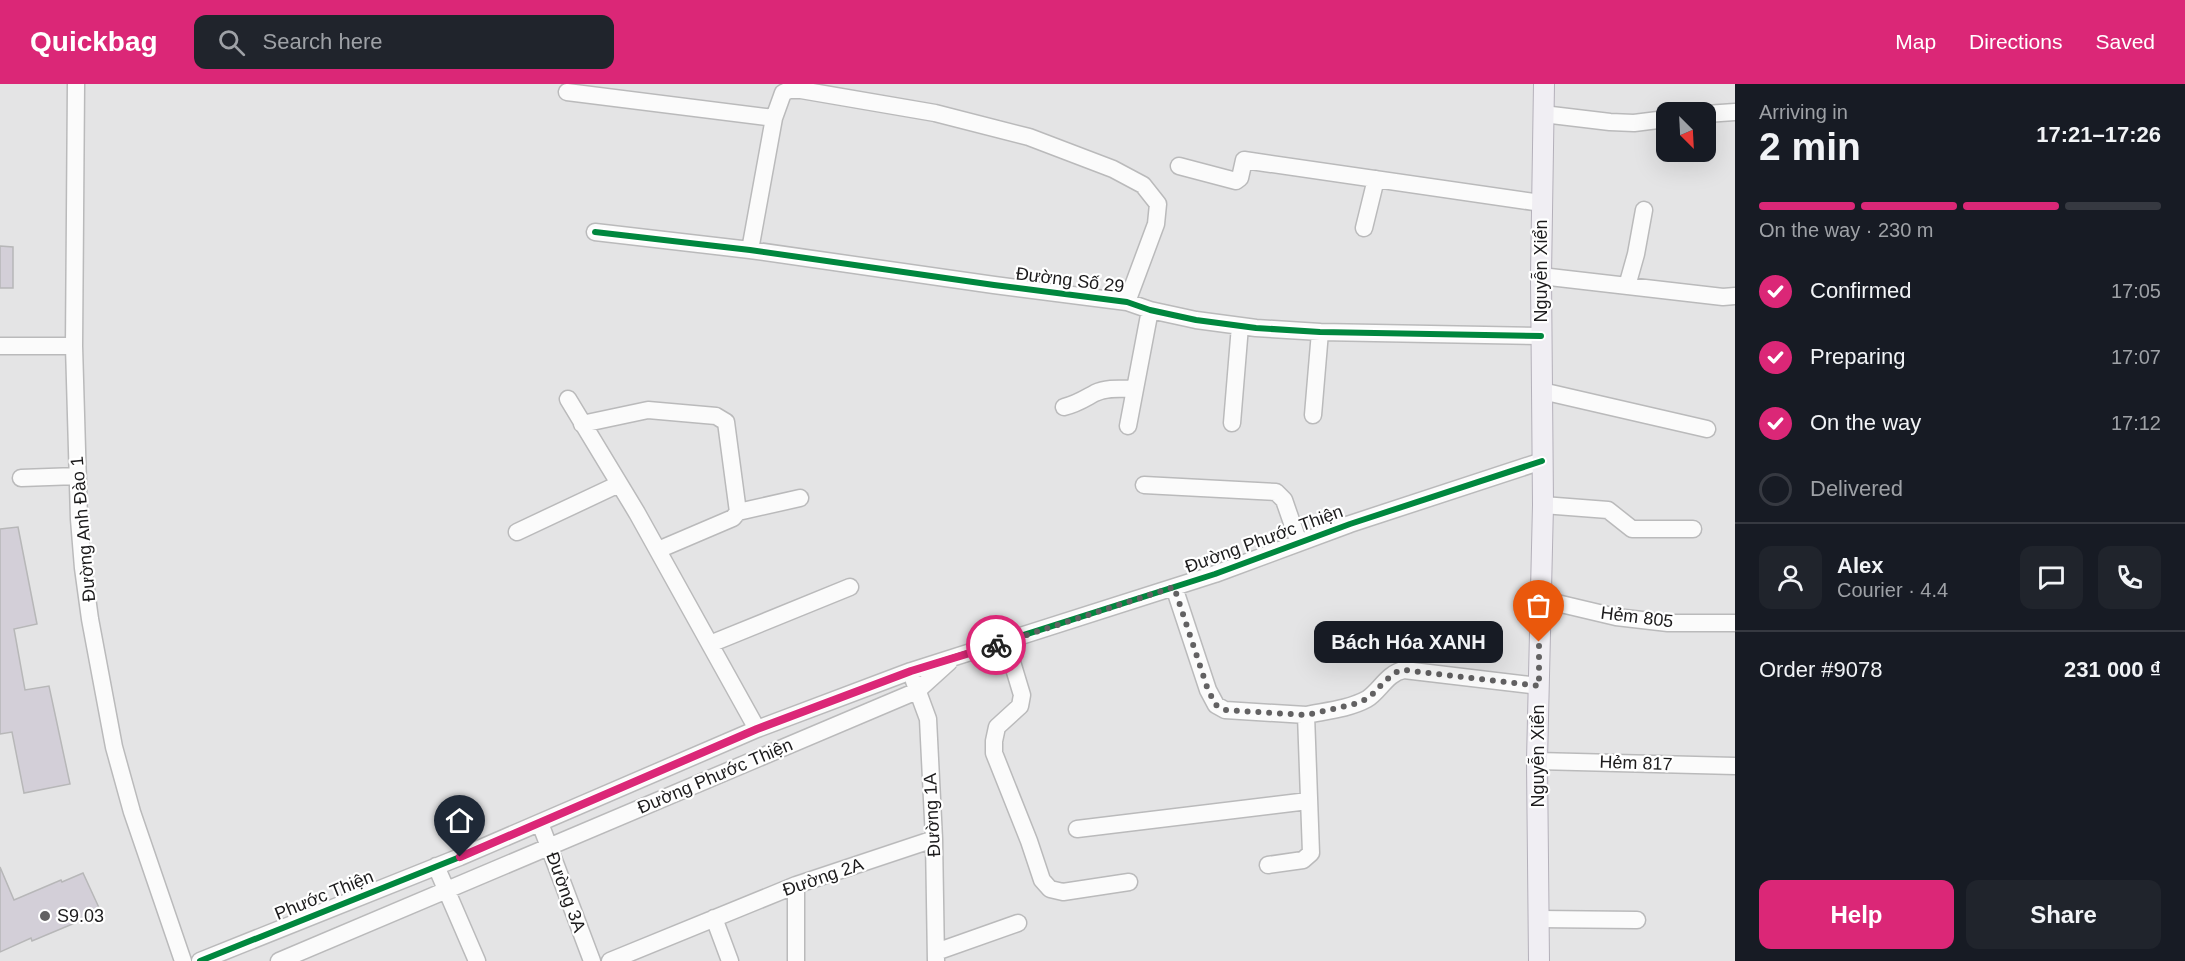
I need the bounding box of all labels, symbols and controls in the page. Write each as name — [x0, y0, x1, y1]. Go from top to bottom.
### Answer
search box — [194, 15, 614, 69]
text: Quickbag — [30, 26, 158, 57]
icon: search — [215, 26, 248, 59]
text: Search here — [263, 29, 382, 54]
text: Map — [1895, 30, 1936, 53]
text: Directions — [1969, 30, 2062, 53]
text: Saved — [2095, 30, 2155, 53]
text: Arriving in — [1759, 101, 1848, 123]
north arrow — [1656, 102, 1716, 162]
map controls — [1656, 102, 1716, 162]
text: 17:21–17:26 — [2036, 122, 2161, 147]
text: 2 min — [1759, 125, 1861, 168]
street label: Nguyễn Xiển — [1530, 219, 1551, 323]
text: On the way · 230 m — [1759, 219, 1934, 241]
street label: Đường Số 29 — [1015, 263, 1125, 297]
icon: check — [1759, 275, 1792, 308]
text: Confirmed — [1810, 278, 1911, 303]
text: 17:05 — [2111, 280, 2161, 302]
icon: check — [1759, 341, 1792, 374]
text: Preparing — [1810, 344, 1905, 369]
text: 17:07 — [2111, 346, 2161, 368]
icon: check — [1759, 407, 1792, 440]
text: On the way — [1810, 410, 1921, 435]
text: 17:12 — [2111, 412, 2161, 434]
street label: Đường Anh Đào 1 — [67, 455, 99, 603]
text: Delivered — [1810, 476, 1903, 501]
street label: Đường Phước Thiện — [1182, 501, 1346, 577]
button: person — [1759, 546, 1822, 609]
button: chat — [2020, 546, 2083, 609]
button: phone — [2098, 546, 2161, 609]
text: Alex — [1837, 553, 1883, 578]
text: Courier · 4.4 — [1837, 579, 1948, 601]
pin — [1513, 580, 1564, 642]
icon: bag — [1522, 589, 1555, 622]
street label: Hẻm 805 — [1600, 603, 1674, 631]
courier — [966, 615, 1026, 675]
callout: Bách Hóa XANH — [1314, 621, 1503, 663]
icon: bike — [980, 629, 1013, 662]
text: Bách Hóa XANH — [1331, 631, 1486, 653]
text: Order #9078 — [1759, 657, 1883, 682]
text: 231 000 ₫ — [2064, 657, 2161, 682]
street label: Nguyễn Xiển — [1527, 704, 1548, 808]
street label: Đường Phước Thiện — [634, 734, 796, 818]
street label: Hẻm 817 — [1599, 752, 1673, 774]
street label: Đường 1A — [920, 773, 944, 857]
pin — [434, 795, 485, 857]
icon: home — [443, 804, 476, 837]
street label: Đường 3A — [542, 849, 590, 935]
street label: Đường 2A — [780, 854, 866, 900]
street label: Phước Thiện — [272, 866, 376, 924]
button: Help — [1759, 880, 1954, 949]
button: Share — [1966, 880, 2161, 949]
place label: S9.03 — [57, 906, 104, 926]
marker: S9.03 — [38, 909, 52, 923]

